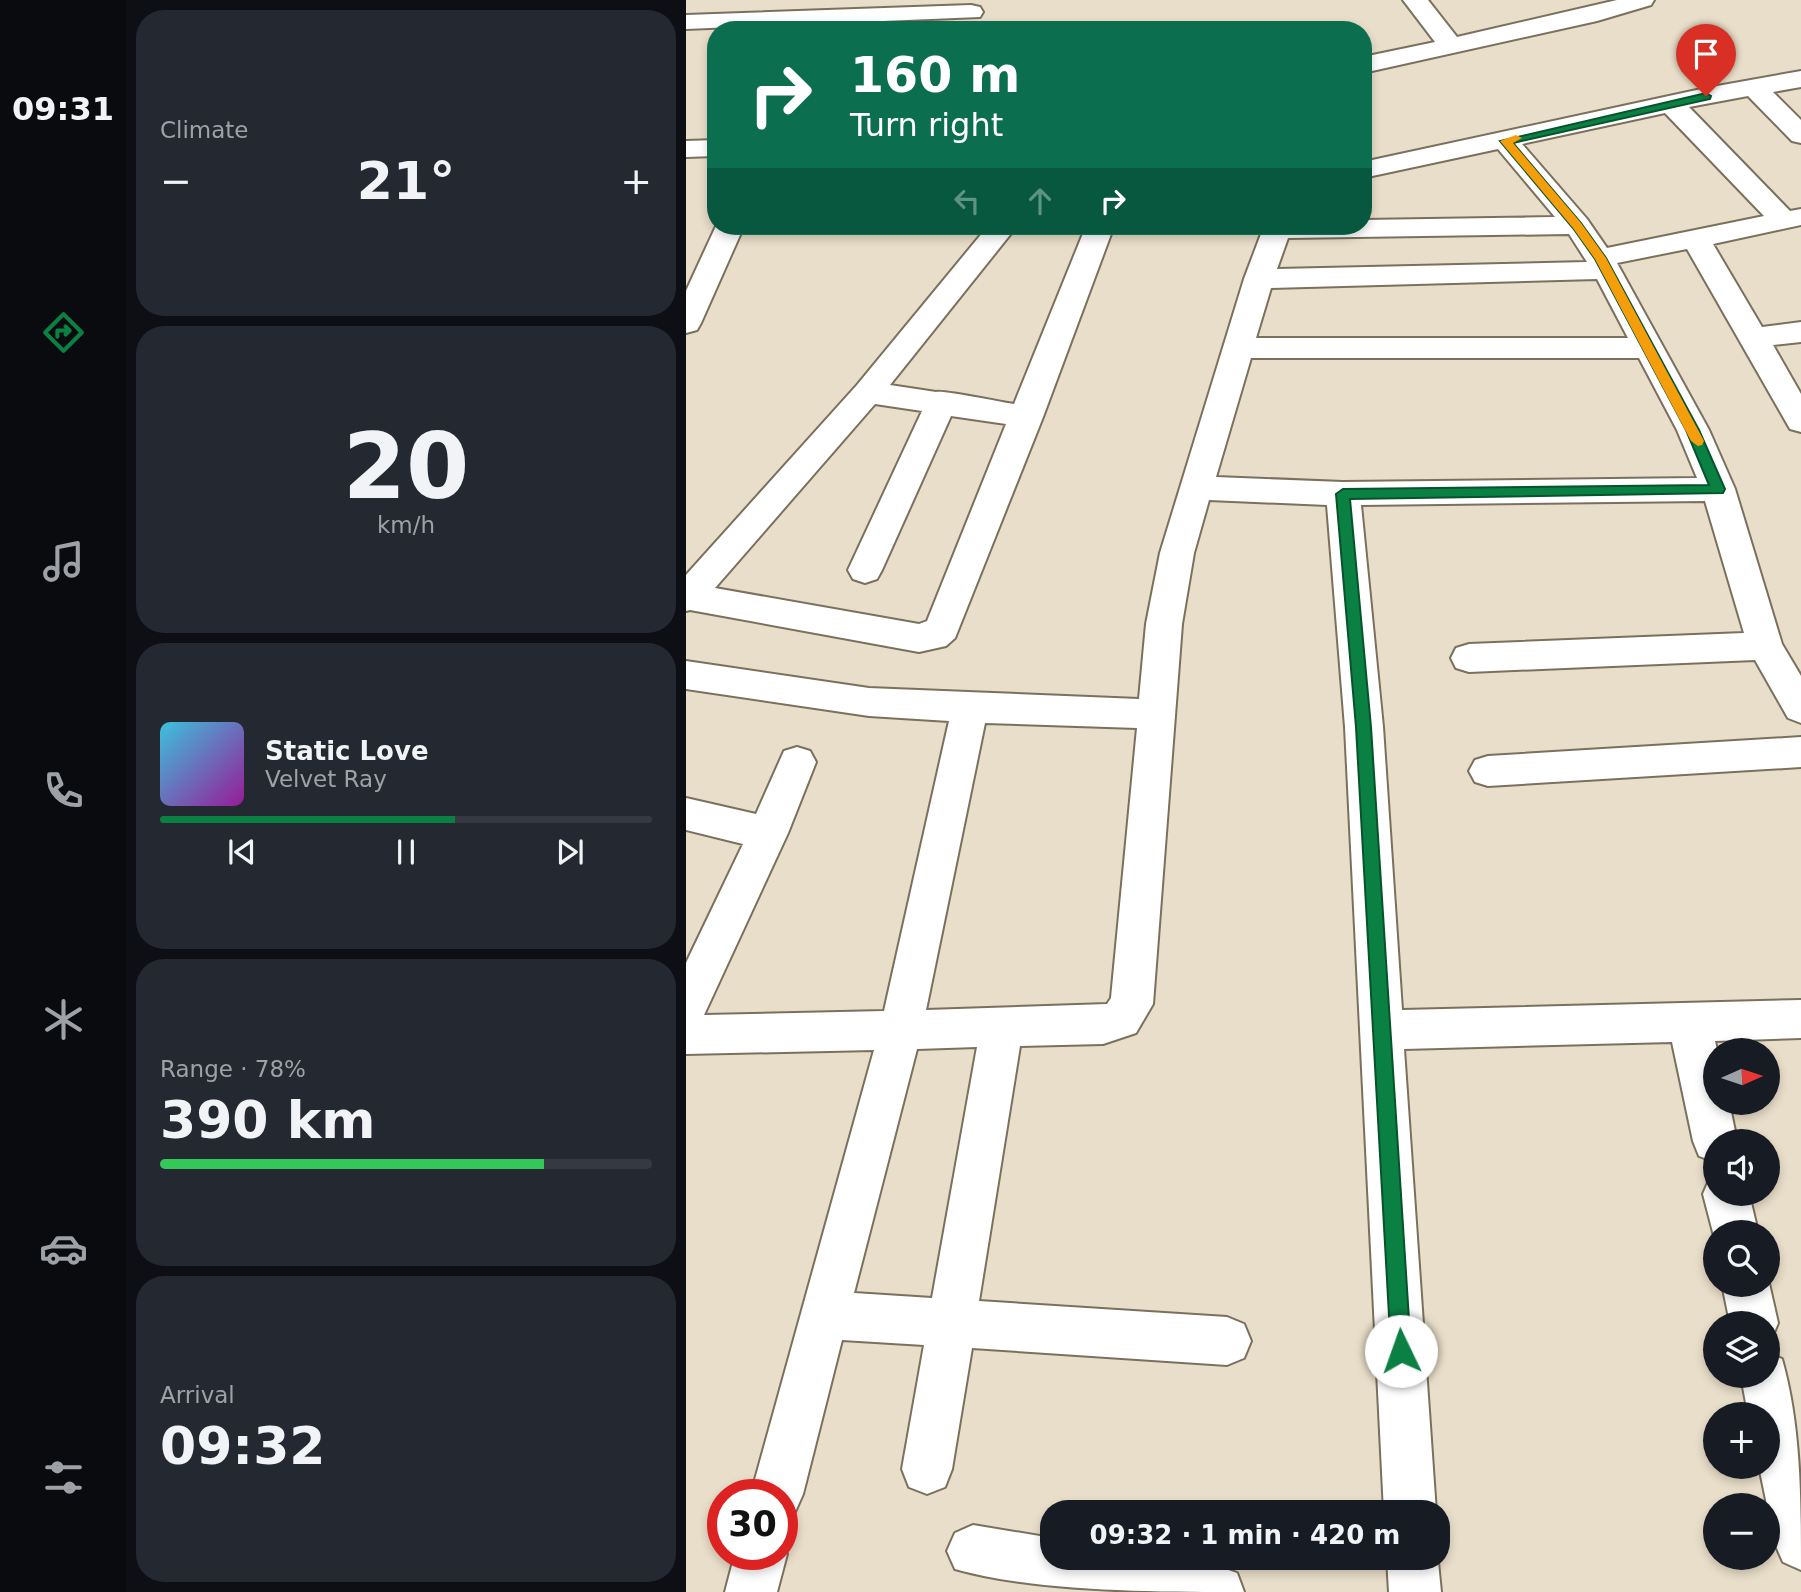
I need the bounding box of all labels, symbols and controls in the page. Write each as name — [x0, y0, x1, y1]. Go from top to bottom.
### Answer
pin — [1676, 24, 1736, 96]
icon: arrive — [1687, 35, 1725, 73]
text: 160 m — [850, 47, 1020, 104]
icon: right — [735, 49, 826, 140]
text: 09:31 — [12, 90, 114, 128]
text: Turn right — [850, 106, 1003, 144]
text: Climate — [160, 117, 249, 143]
text: 21° — [357, 151, 455, 211]
text: − — [160, 159, 192, 203]
text: + — [620, 159, 652, 203]
icon: left — [948, 182, 986, 220]
icon: ahead — [1021, 182, 1059, 220]
icon: right — [1094, 182, 1132, 220]
icon: directions — [39, 308, 88, 357]
text: 20 — [343, 414, 469, 519]
text: km/h — [377, 512, 435, 538]
icon: music — [39, 537, 88, 586]
text: Static Love — [265, 736, 429, 766]
icon: phone — [39, 766, 88, 815]
text: Velvet Ray — [265, 766, 387, 792]
icon: previous — [223, 833, 261, 871]
icon: pause — [387, 833, 425, 871]
icon: next — [551, 833, 589, 871]
icon: climate — [39, 995, 88, 1044]
north arrow — [1703, 1038, 1780, 1115]
map controls — [1703, 1038, 1780, 1570]
text: Range · 78% — [160, 1056, 306, 1082]
text: 390 km — [160, 1090, 375, 1150]
button: sound — [1703, 1129, 1780, 1206]
button: search — [1703, 1220, 1780, 1297]
icon: car — [39, 1224, 88, 1273]
button: layers — [1703, 1311, 1780, 1388]
position arrow — [1364, 1314, 1438, 1388]
text: Arrival — [160, 1382, 235, 1408]
button: + — [1703, 1402, 1780, 1479]
text: 09:32 — [160, 1416, 326, 1476]
icon: filters — [39, 1453, 88, 1502]
speed limit sign: 30 — [707, 1479, 798, 1570]
button: − — [1703, 1493, 1780, 1570]
text: 09:32 · 1 min · 420 m — [1090, 1520, 1400, 1550]

